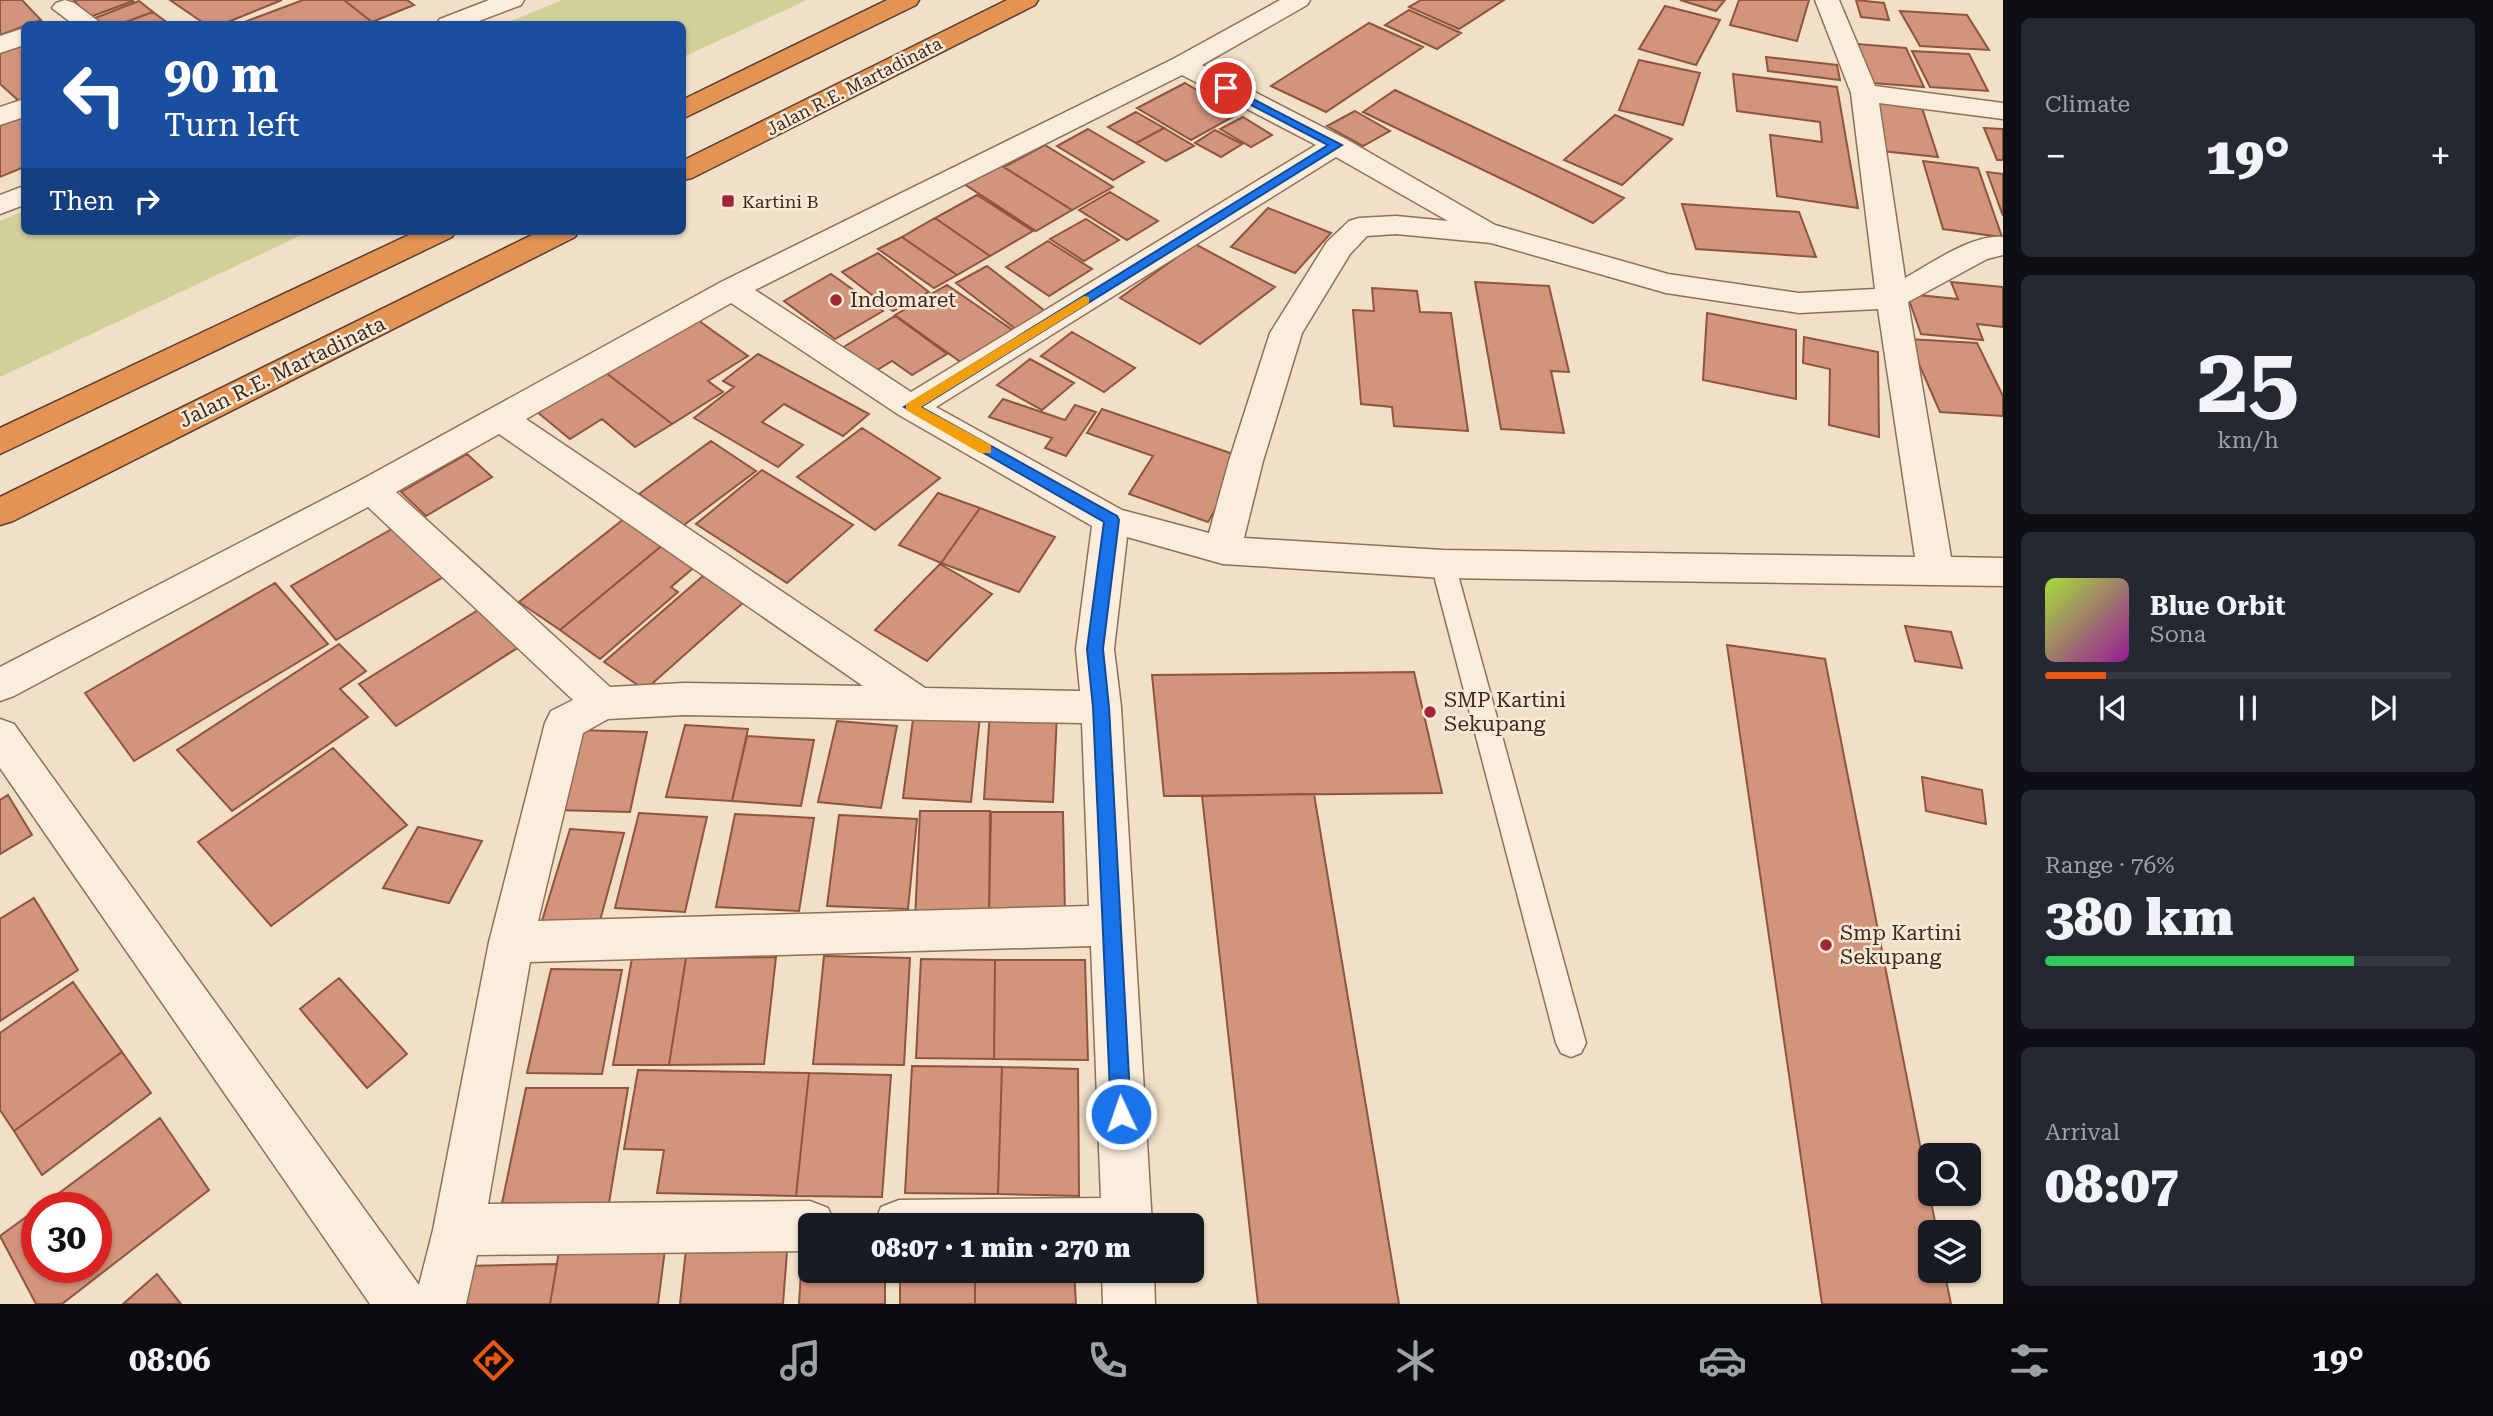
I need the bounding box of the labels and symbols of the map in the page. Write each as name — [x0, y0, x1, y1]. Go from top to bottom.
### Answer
street label: Jalan R.E. Martadinata — [763, 32, 946, 139]
pin — [1196, 58, 1256, 118]
place label: Kartini B — [742, 191, 819, 212]
marker: Kartini B — [720, 193, 736, 209]
place label: Indomaret — [850, 288, 956, 312]
marker: Indomaret — [828, 292, 844, 308]
street label: Jalan R.E. Martadinata — [175, 311, 390, 432]
place label: SMP Kartini Sekupang — [1444, 688, 1566, 736]
marker: SMP Kartini Sekupang — [1422, 704, 1438, 720]
place label: Smp Kartini Sekupang — [1840, 921, 1962, 969]
marker: Smp Kartini Sekupang — [1818, 937, 1834, 953]
position arrow — [1084, 1077, 1158, 1151]
speed limit sign: 30 — [21, 1192, 112, 1283]

